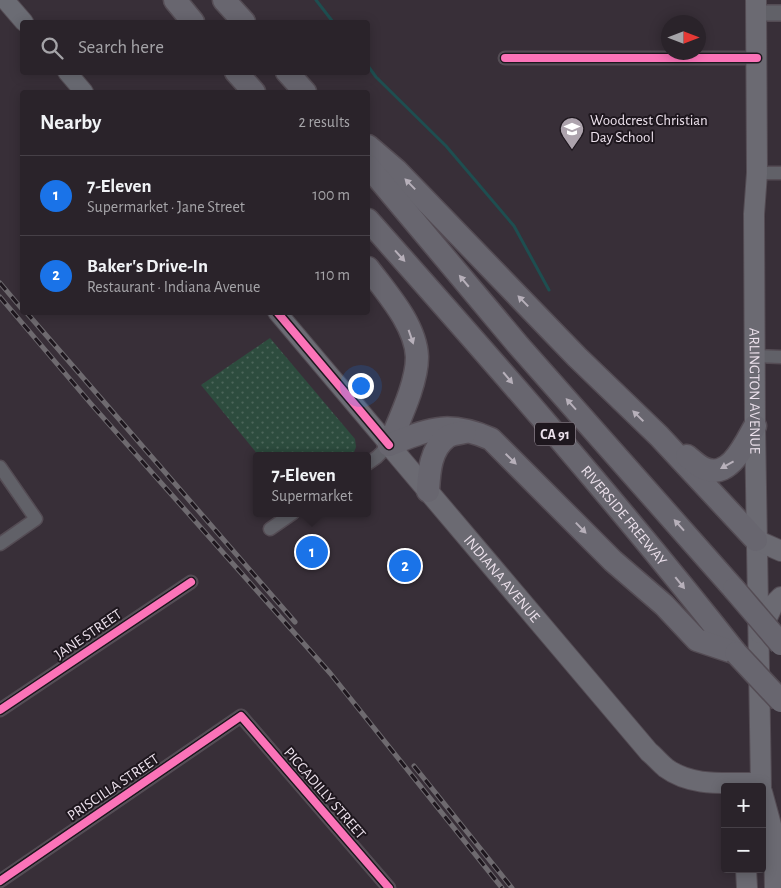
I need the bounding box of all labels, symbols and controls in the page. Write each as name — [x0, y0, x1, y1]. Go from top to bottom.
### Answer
north arrow — [661, 15, 706, 60]
search box — [20, 20, 370, 75]
icon: search — [38, 34, 66, 62]
text: Search here — [78, 38, 164, 57]
text: Nearby — [40, 112, 101, 133]
place label: Woodcrest Christian Day School — [590, 113, 708, 145]
text: 2 results — [298, 114, 350, 130]
school or university icon: Woodcrest Christian Day School — [559, 116, 585, 150]
text: 7-Eleven — [87, 177, 151, 196]
one-way arrow — [404, 179, 416, 191]
text: 1 — [53, 187, 59, 203]
text: 100 m — [312, 187, 350, 203]
text: Supermarket · Jane Street — [87, 199, 245, 215]
one-way arrow — [394, 250, 406, 262]
text: Baker's Drive-In — [87, 257, 208, 276]
text: 2 — [52, 267, 60, 283]
text: 110 m — [315, 267, 350, 283]
one-way arrow — [459, 275, 470, 288]
text: Restaurant · Indiana Avenue — [87, 279, 260, 295]
one-way arrow — [517, 295, 529, 307]
street label: ARLINGTON AVENUE — [747, 328, 762, 454]
one-way arrow — [408, 329, 416, 344]
one-way arrow — [502, 371, 513, 384]
your location — [348, 373, 374, 399]
one-way arrow — [565, 398, 577, 410]
one-way arrow — [633, 410, 645, 422]
road number: CA 91 — [535, 422, 575, 446]
popup — [253, 452, 371, 517]
one-way arrow — [505, 453, 517, 465]
one-way arrow — [719, 461, 734, 469]
street label: RIVERSIDE FREEWAY — [578, 463, 670, 569]
text: 7-Eleven — [271, 466, 336, 485]
text: Supermarket — [271, 488, 353, 504]
one-way arrow — [673, 520, 685, 532]
one-way arrow — [575, 522, 587, 534]
street label: INDIANA AVENUE — [461, 532, 543, 625]
pin: 1 — [296, 533, 328, 571]
pin: 2 — [389, 547, 421, 585]
one-way arrow — [674, 576, 685, 589]
street label: JANE STREET — [52, 606, 125, 662]
street label: PICCADILLY STREET — [281, 745, 369, 842]
street label: PRISCILLA STREET — [65, 751, 162, 824]
map controls — [721, 783, 766, 873]
button: + — [721, 783, 766, 828]
button: − — [721, 828, 766, 873]

